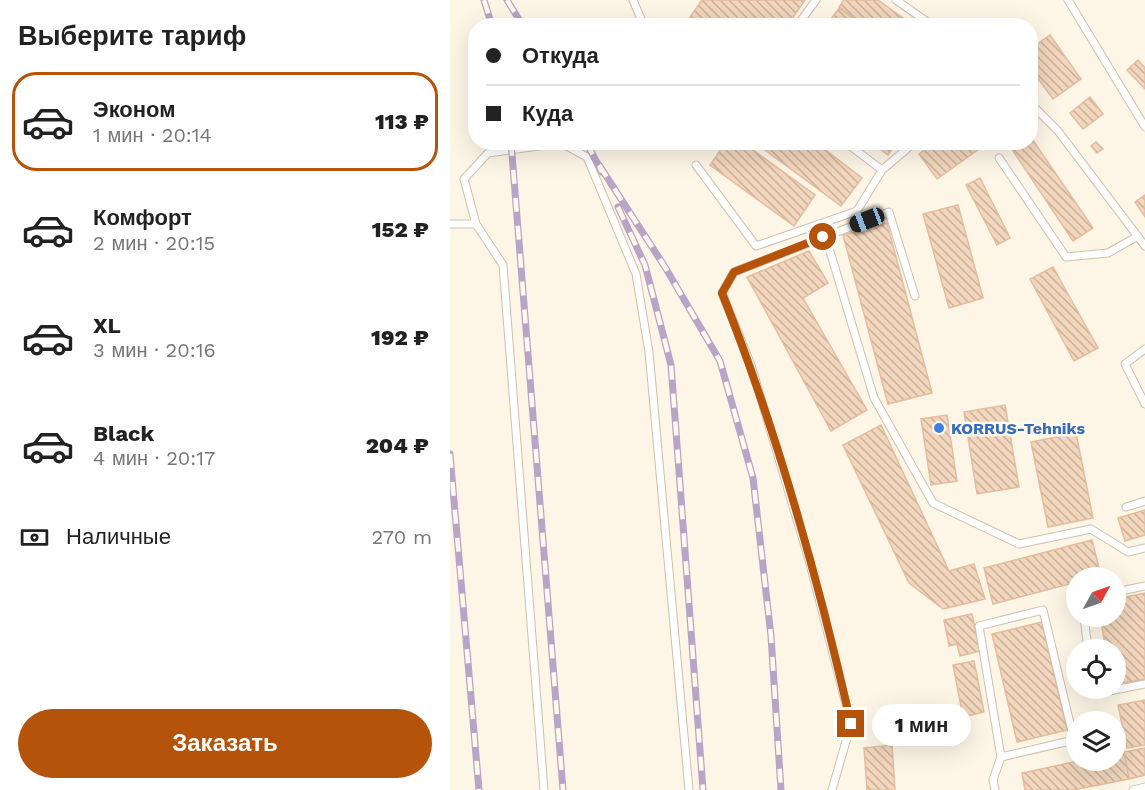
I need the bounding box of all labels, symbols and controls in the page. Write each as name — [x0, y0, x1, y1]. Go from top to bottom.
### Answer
text: Выберите тариф — [18, 20, 246, 52]
text: Откуда — [522, 43, 599, 68]
icon: car — [21, 95, 75, 149]
text: Эконом — [93, 97, 176, 122]
text: Куда — [522, 101, 573, 126]
text: 113 ₽ — [375, 109, 429, 134]
text: 1 мин · 20:14 — [93, 123, 212, 147]
icon: car — [21, 203, 75, 257]
text: Комфорт — [93, 205, 192, 230]
car — [847, 205, 887, 235]
text: 152 ₽ — [372, 217, 429, 242]
route start — [809, 223, 836, 250]
text: 2 мин · 20:15 — [93, 231, 215, 255]
icon: car — [21, 311, 75, 365]
text: XL — [93, 313, 121, 338]
text: 192 ₽ — [371, 325, 429, 350]
text: 3 мин · 20:16 — [93, 338, 216, 362]
icon: car — [21, 419, 75, 473]
place label: KORRUS-Tehniks — [951, 419, 1085, 438]
text: Black — [93, 421, 154, 446]
marker: KORRUS-Tehniks — [932, 421, 946, 435]
text: 204 ₽ — [366, 433, 429, 458]
text: 4 мин · 20:17 — [93, 446, 215, 470]
icon: cash — [18, 521, 51, 554]
text: Наличные — [66, 524, 171, 549]
text: 270 m — [372, 525, 432, 549]
north arrow — [1066, 567, 1126, 627]
map controls — [1066, 567, 1126, 771]
button: locate — [1066, 639, 1126, 699]
callout: 1 мин — [872, 703, 971, 745]
button: Заказать — [18, 709, 432, 778]
route end — [837, 710, 864, 737]
button: layers — [1066, 711, 1126, 771]
text: 1 мин — [895, 713, 948, 737]

